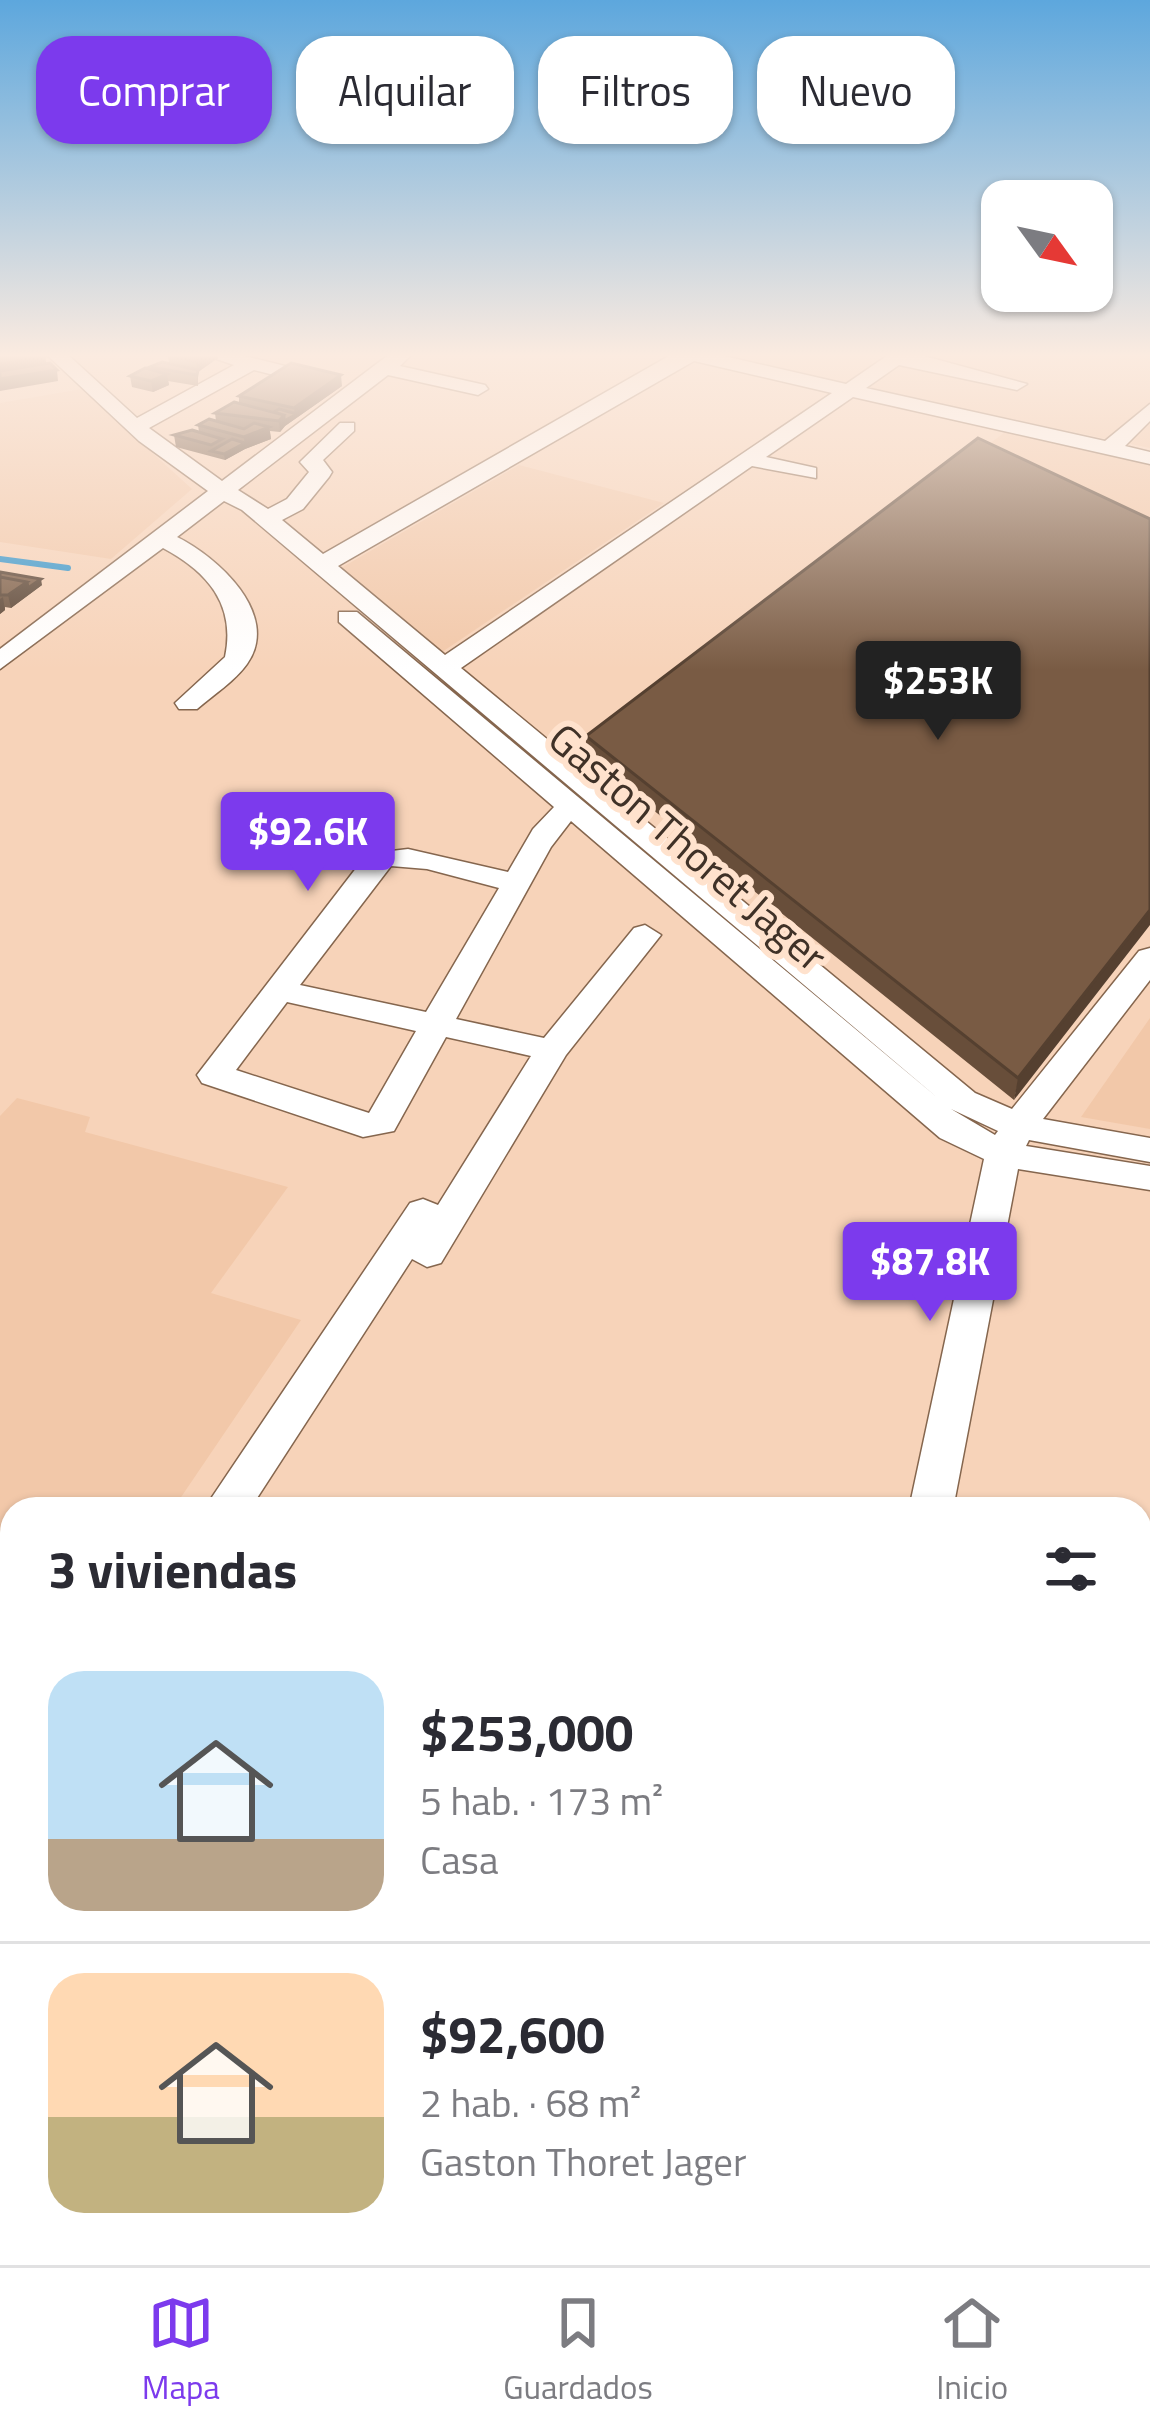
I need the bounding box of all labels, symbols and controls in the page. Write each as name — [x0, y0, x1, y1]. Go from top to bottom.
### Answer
chip: Comprar — [36, 36, 272, 144]
chip: Alquilar — [296, 36, 514, 144]
chip: Filtros — [538, 36, 733, 144]
chip: Nuevo — [757, 36, 955, 144]
north arrow — [981, 180, 1113, 312]
map controls — [981, 180, 1113, 312]
pin: $253K — [854, 641, 1022, 743]
text: $253K — [883, 650, 993, 709]
street label: Gaston Thoret Jager — [535, 707, 842, 986]
pin: $92.6K — [210, 792, 406, 894]
text: $92.6K — [248, 801, 368, 860]
pin: $87.8K — [832, 1222, 1028, 1324]
text: $87.8K — [870, 1231, 990, 1290]
text: 3 viviendas — [48, 1530, 297, 1608]
icon: filters — [1038, 1536, 1104, 1602]
text: $253,000 — [420, 1693, 633, 1771]
icon: home — [144, 1719, 288, 1863]
text: 5 hab. · 173 m² — [420, 1771, 663, 1830]
text: Casa — [420, 1830, 498, 1889]
text: $92,600 — [420, 1995, 605, 2073]
icon: home — [144, 2021, 288, 2165]
text: 2 hab. · 68 m² — [420, 2073, 641, 2132]
text: Gaston Thoret Jager — [420, 2132, 747, 2191]
tab: Mapa — [142, 2290, 220, 2412]
tab: Guardados — [503, 2290, 653, 2412]
tab: Inicio — [936, 2290, 1008, 2412]

